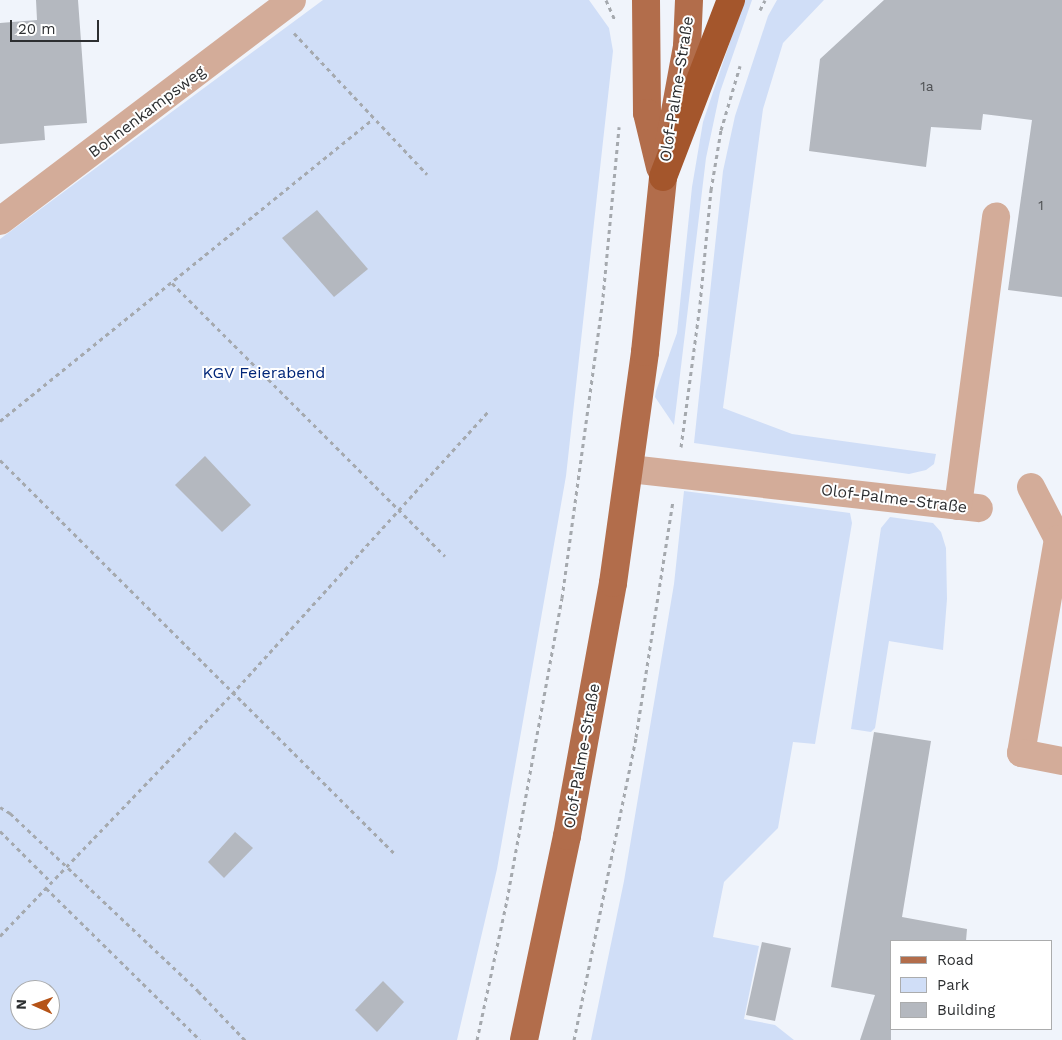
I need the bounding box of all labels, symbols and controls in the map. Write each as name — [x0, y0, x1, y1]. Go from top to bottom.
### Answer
scale bar — [12, 10, 101, 42]
street label: Olof-Palme-Straße — [656, 15, 698, 163]
text: 20 m — [18, 20, 56, 38]
street label: Bohnenkampsweg — [85, 62, 209, 162]
house number: 1a — [920, 78, 934, 94]
house number: 1 — [1038, 197, 1044, 213]
park label: KGV Feierabend — [202, 363, 326, 383]
street label: Olof-Palme-Straße — [820, 481, 968, 517]
street label: Olof-Palme-Straße — [560, 682, 604, 830]
legend — [890, 940, 1052, 1030]
text: Road — [937, 951, 974, 969]
text: Park — [937, 976, 969, 994]
north arrow — [10, 980, 60, 1030]
text: N — [13, 999, 29, 1010]
text: Building — [937, 1001, 995, 1019]

